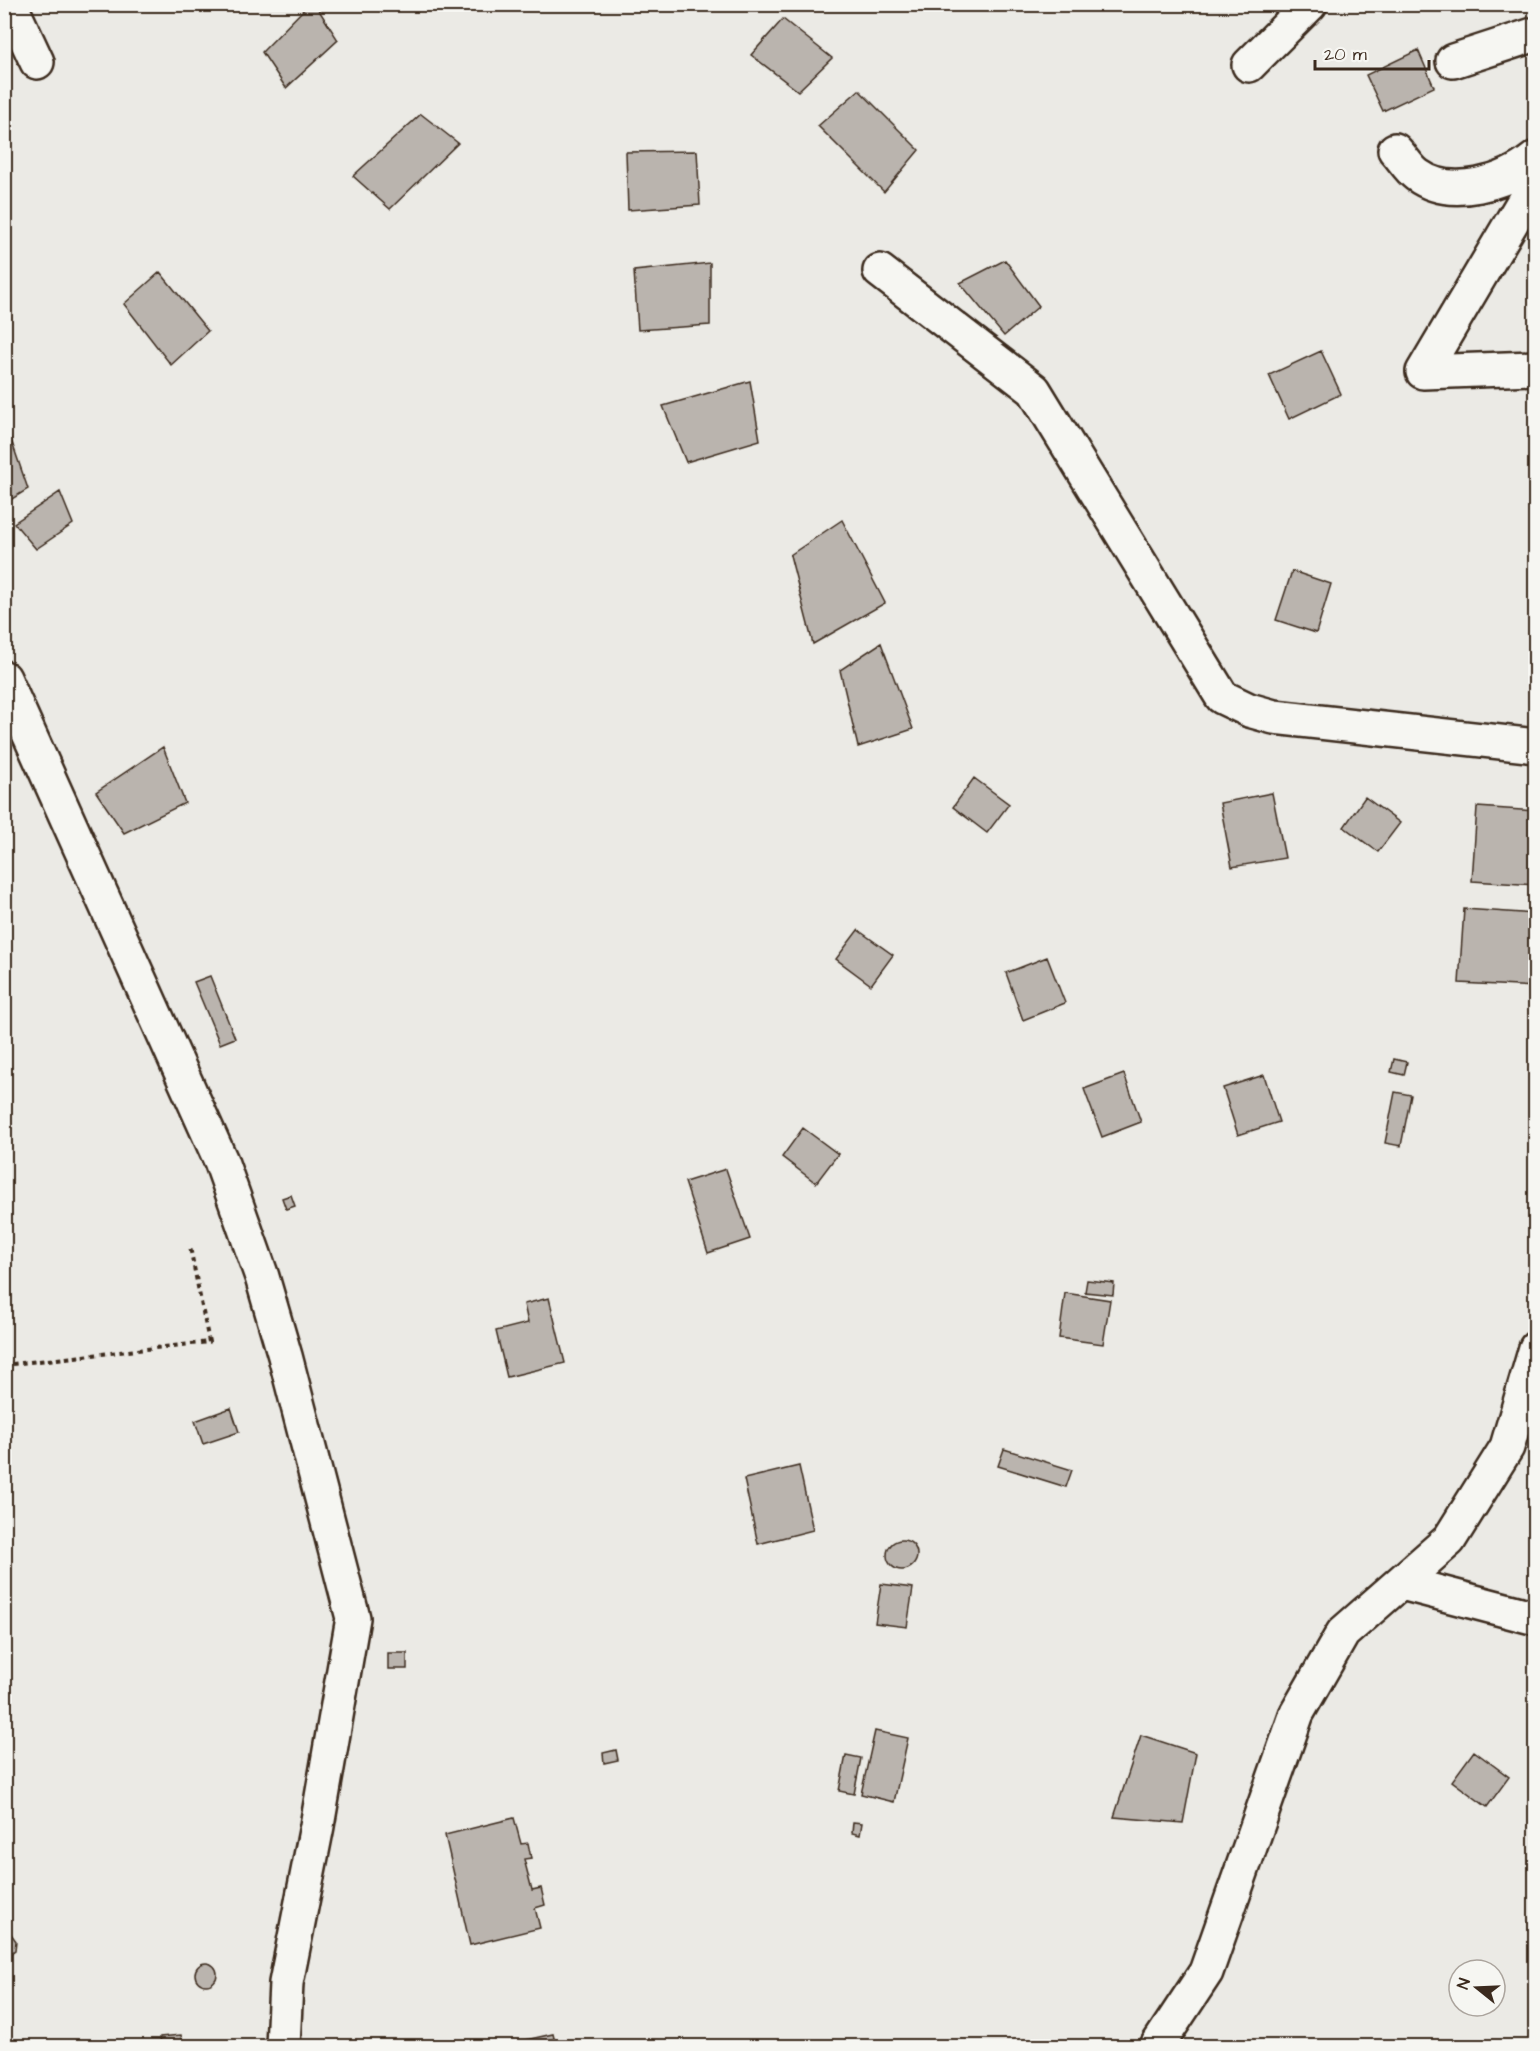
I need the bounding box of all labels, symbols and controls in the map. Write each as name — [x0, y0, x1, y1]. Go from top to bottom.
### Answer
scale bar — [1315, 33, 1429, 71]
text: 20 m — [1324, 42, 1367, 67]
north arrow — [1447, 1958, 1507, 2018]
text: N — [1452, 1976, 1476, 1992]

